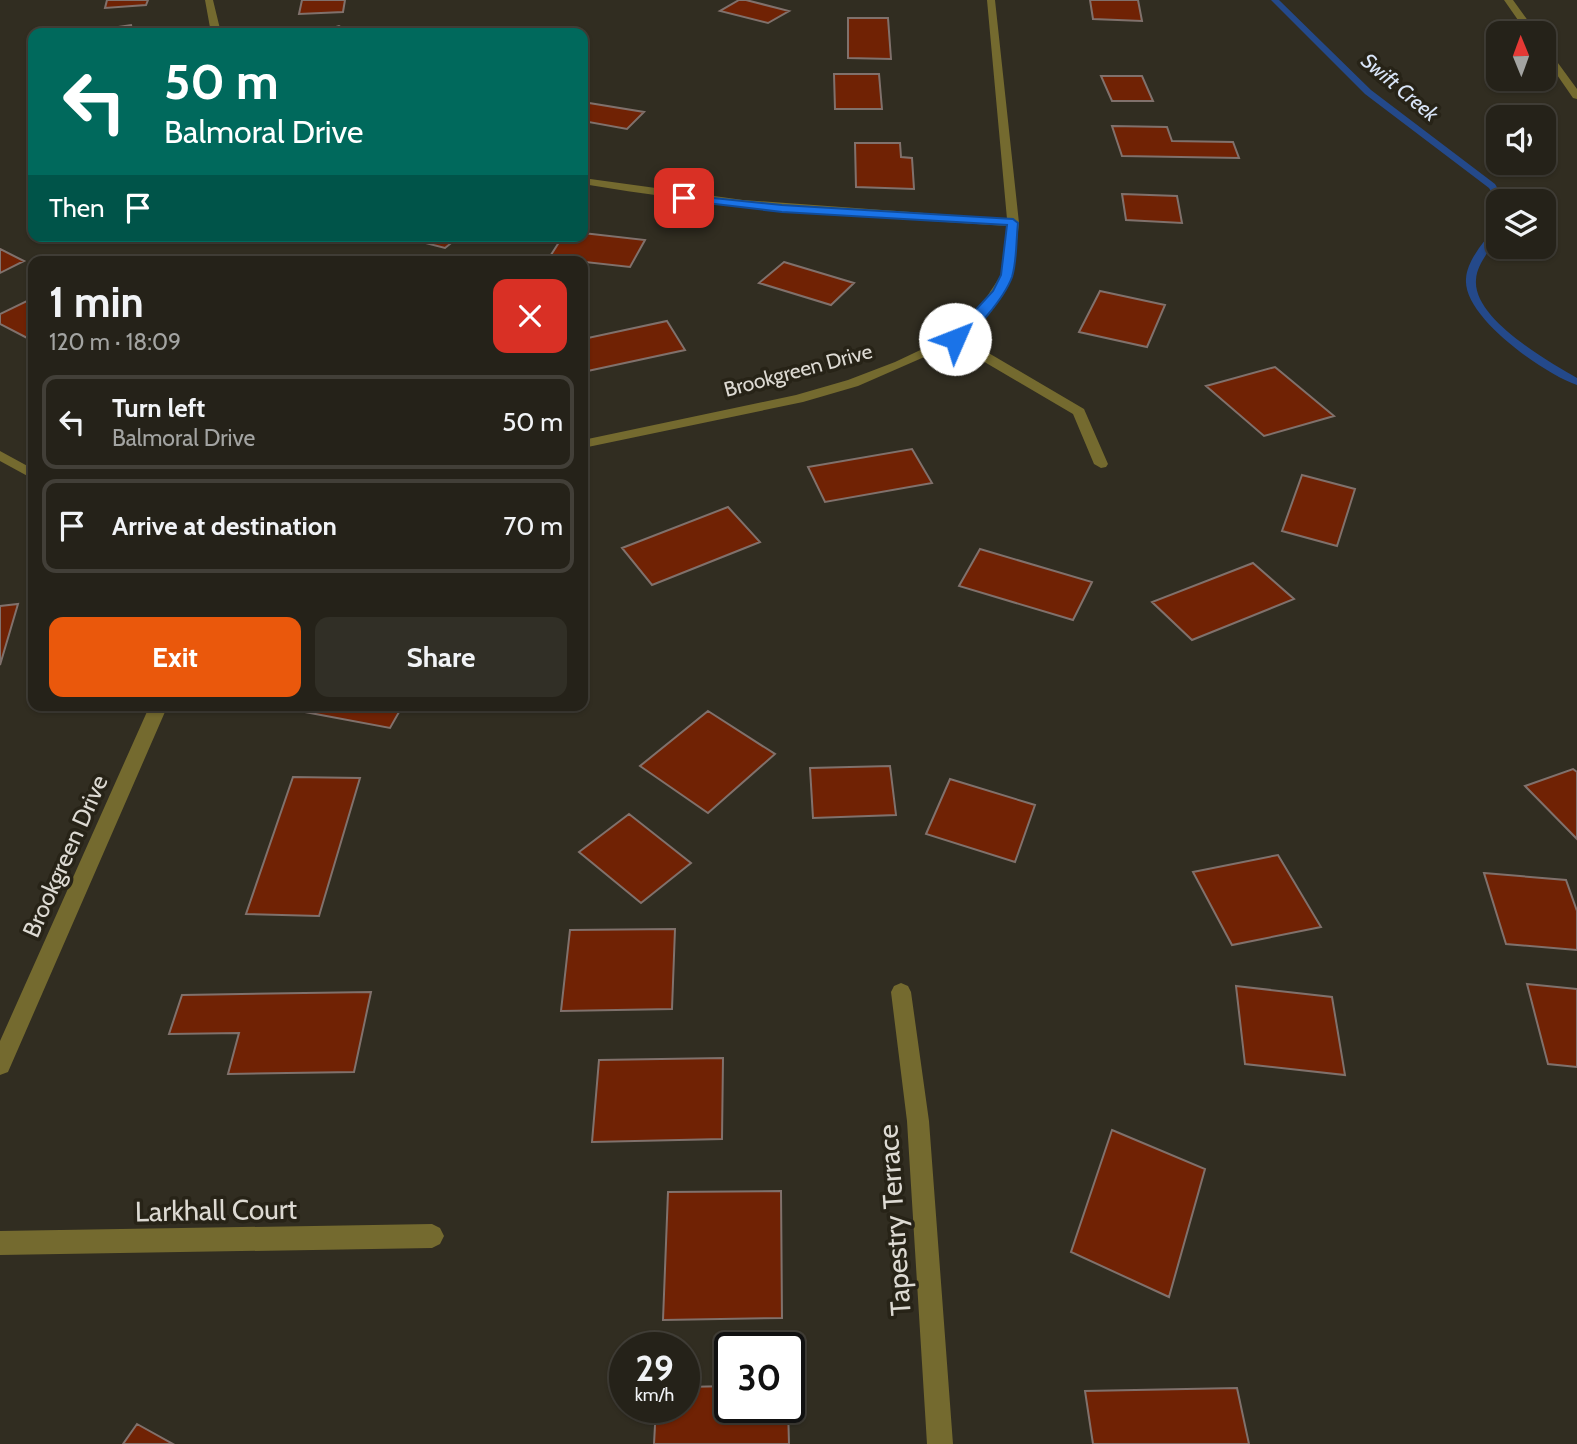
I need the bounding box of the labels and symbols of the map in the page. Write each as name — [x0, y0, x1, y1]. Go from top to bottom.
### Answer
north arrow — [1486, 21, 1556, 91]
water label: Swift Creek — [1356, 48, 1444, 127]
pin — [654, 168, 714, 228]
position arrow — [918, 302, 992, 376]
street label: Brookgreen Drive — [721, 338, 875, 402]
street label: Brookgreen Drive — [16, 770, 114, 942]
street label: Tapestry Terrace — [870, 1123, 918, 1317]
street label: Larkhall Court — [135, 1192, 297, 1228]
speed limit sign: 30 — [714, 1332, 805, 1423]

